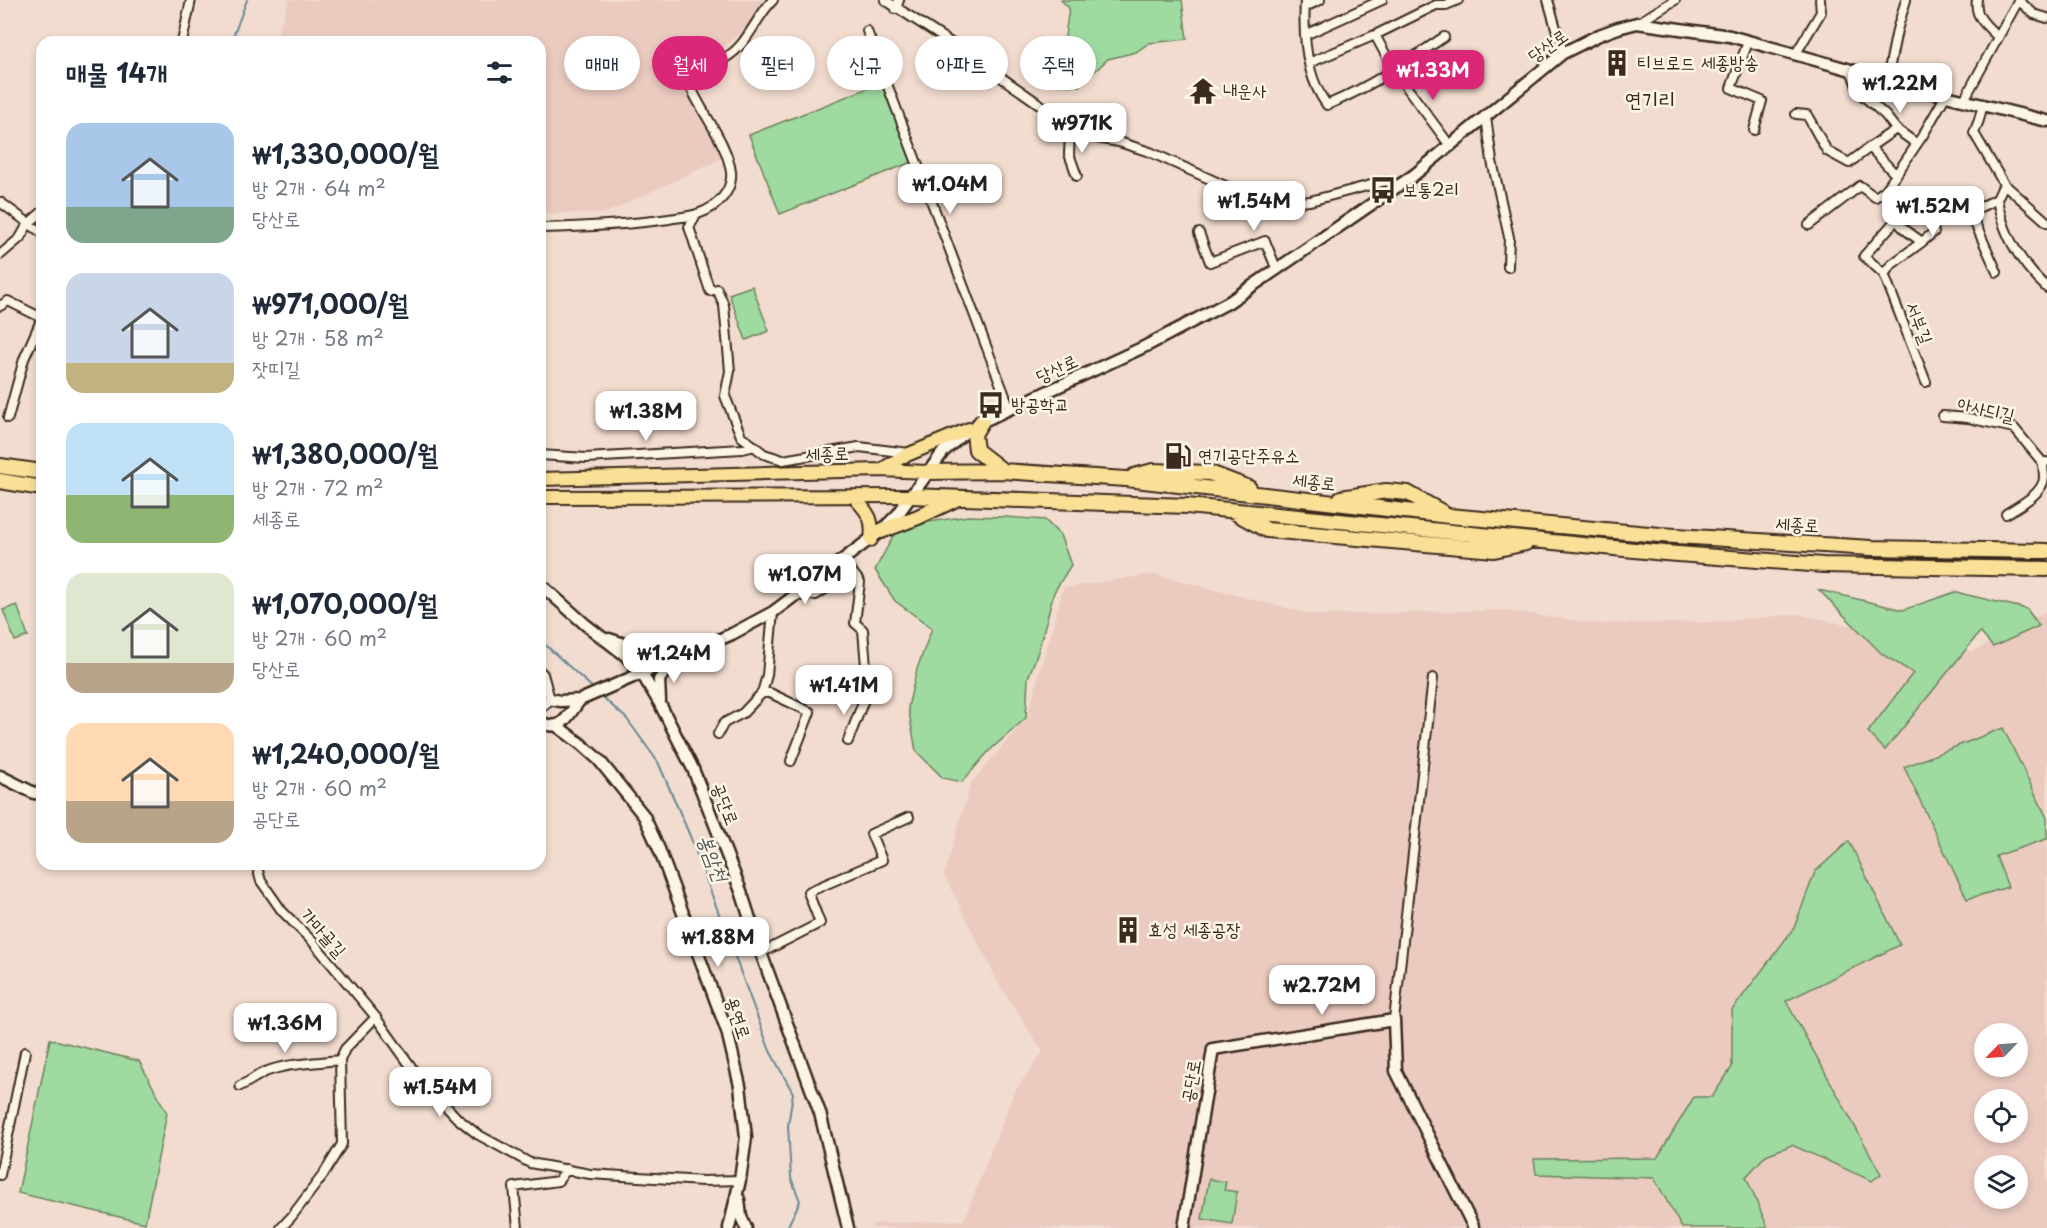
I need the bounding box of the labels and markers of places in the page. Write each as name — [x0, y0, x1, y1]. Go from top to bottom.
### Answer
building icon: 티브로드 세종방송 — [1602, 48, 1632, 78]
place label: 티브로드 세종방송 — [1637, 48, 1759, 75]
pin: ₩1.33M — [1384, 50, 1482, 101]
pin: ₩1.22M — [1851, 63, 1949, 114]
temple icon: 내운사 — [1188, 76, 1218, 106]
place label: 내운사 — [1223, 76, 1267, 103]
pin: ₩971K — [1040, 103, 1124, 154]
pin: ₩1.04M — [901, 164, 999, 215]
bus stop icon: 보통2리 — [1368, 175, 1398, 205]
place label: 보통2리 — [1403, 175, 1459, 202]
pin: ₩1.54M — [1205, 181, 1303, 232]
pin: ₩1.52M — [1884, 186, 1982, 237]
bus stop icon: 방공학교 — [976, 390, 1006, 420]
place label: 방공학교 — [1011, 390, 1069, 417]
pin: ₩1.38M — [597, 391, 695, 442]
fuel station icon: 연기공단주유소 — [1163, 441, 1193, 471]
place label: 연기공단주유소 — [1198, 441, 1299, 468]
pin: ₩1.07M — [756, 554, 854, 605]
pin: ₩1.24M — [625, 633, 723, 684]
pin: ₩1.41M — [795, 665, 893, 716]
building icon: 효성 세종공장 — [1113, 915, 1143, 945]
place label: 효성 세종공장 — [1148, 915, 1241, 942]
pin: ₩1.88M — [669, 917, 767, 968]
pin: ₩2.72M — [1273, 965, 1371, 1016]
pin: ₩1.36M — [236, 1003, 334, 1054]
pin: ₩1.54M — [391, 1067, 489, 1118]

